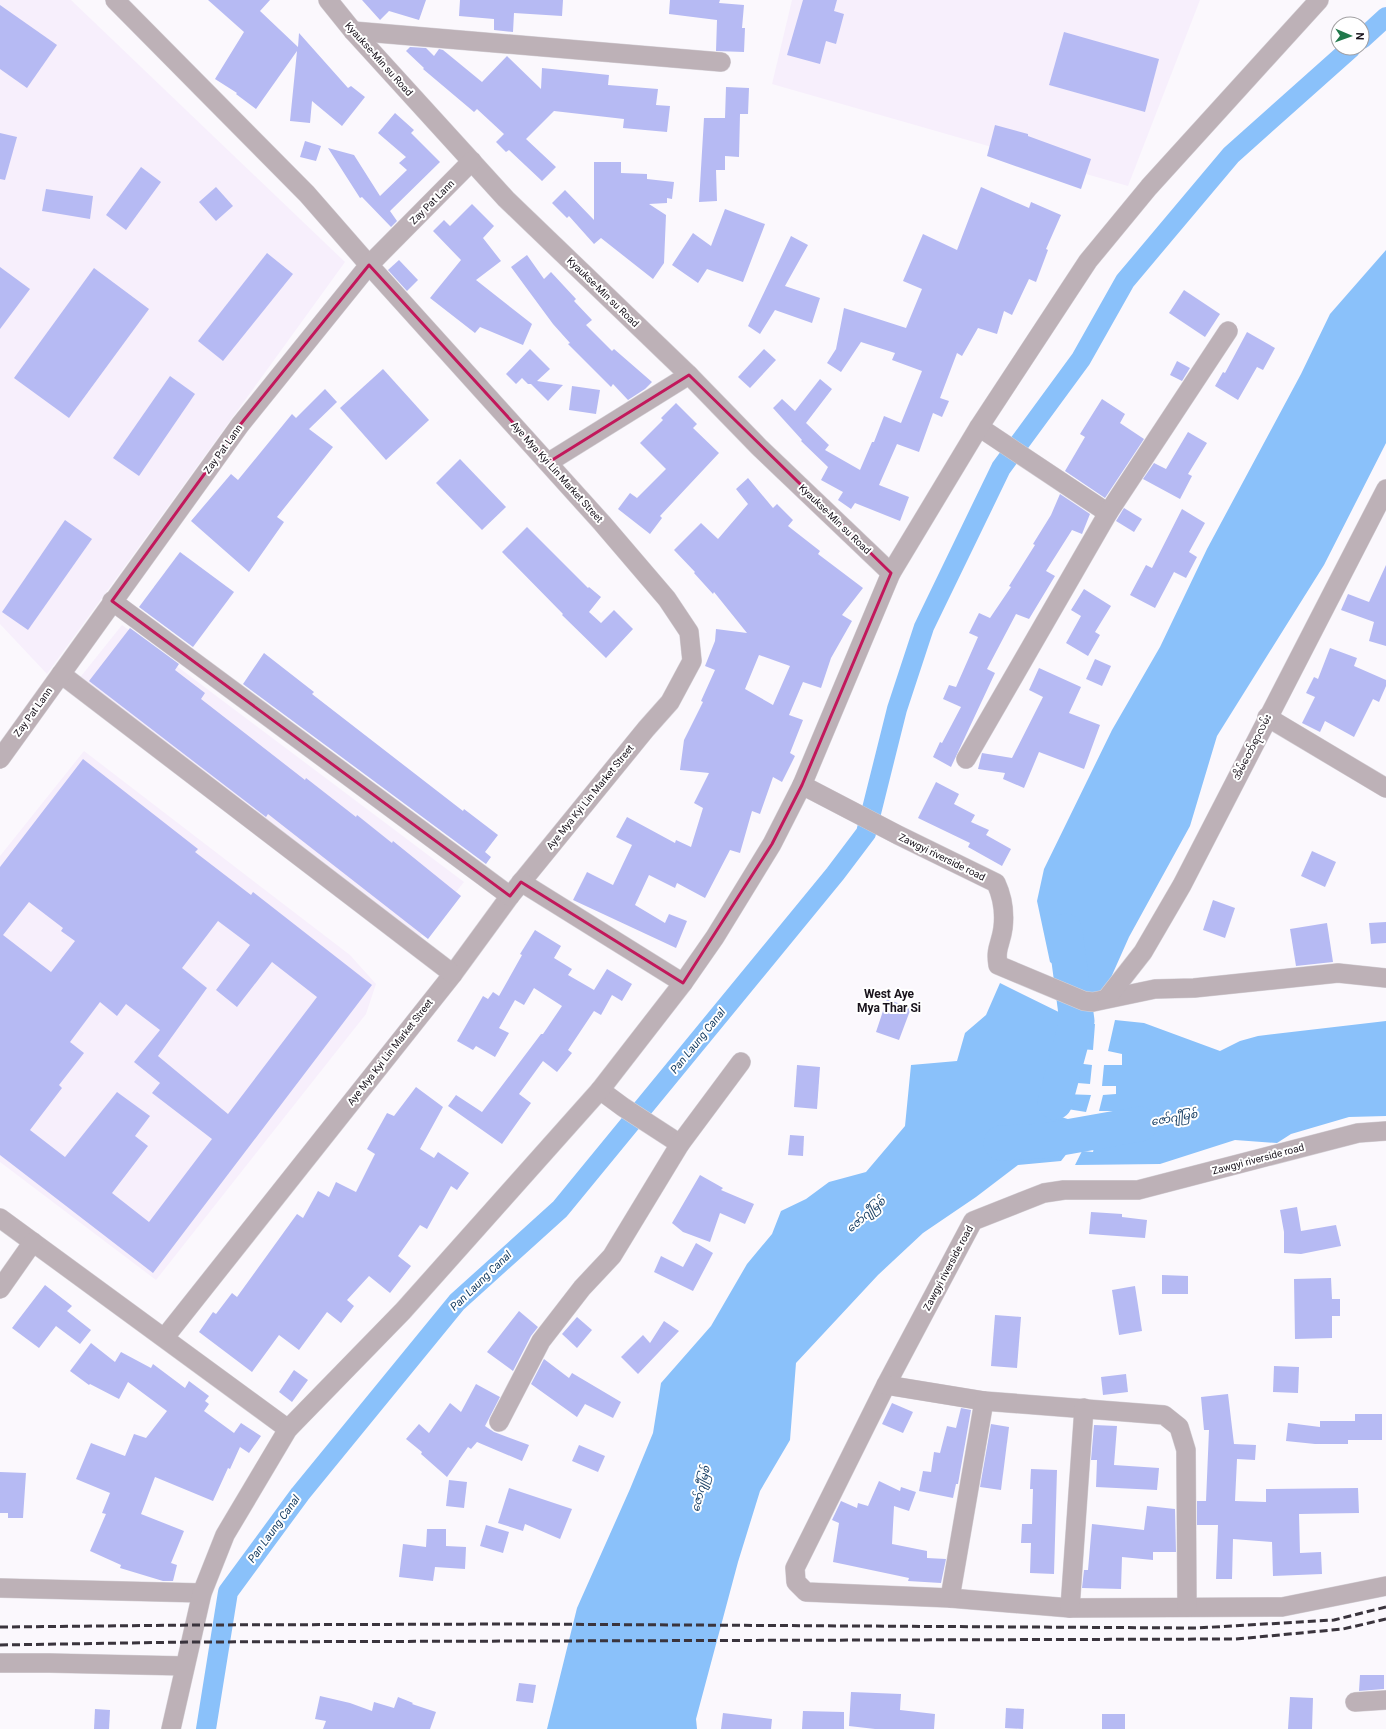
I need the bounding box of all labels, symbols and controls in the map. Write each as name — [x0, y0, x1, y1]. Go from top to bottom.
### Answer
north arrow — [1330, 16, 1370, 56]
street label: Kyaukse-Min su Road — [343, 20, 415, 98]
text: N — [1353, 32, 1366, 41]
street label: Zay Pat Lann — [408, 178, 456, 226]
street label: Kyaukse-Min su Road — [565, 255, 641, 329]
street label: Aye Mya Kyi Lin Market Street — [509, 419, 605, 525]
street label: Zay Pat Lann — [202, 422, 244, 476]
street label: Kyaukse-Min su Road — [797, 482, 873, 556]
street label: Zay Pat Lann — [12, 685, 54, 739]
street label: အိမ်တော်ရာလမ်း — [1229, 711, 1276, 783]
street label: Aye Mya Kyi Lin Market Street — [544, 742, 636, 852]
street label: Zawgyi riverside road — [897, 831, 987, 883]
district label: West Aye Mya Thar Si — [857, 987, 921, 1015]
street label: Aye Mya Kyi Lin Market Street — [345, 997, 435, 1107]
water label: Pan Laung Canal — [668, 1005, 729, 1076]
water label: ဇော်ဂျီမြစ် — [1149, 1105, 1199, 1131]
street label: Zawgyi riverside road — [1211, 1141, 1305, 1177]
water label: ဇော်ဂျီမြစ် — [843, 1193, 890, 1238]
street label: Zawgyi riverside road — [921, 1224, 975, 1312]
water label: Pan Laung Canal — [448, 1248, 515, 1314]
water label: ဇော်ဂျီမြစ် — [687, 1464, 716, 1514]
water label: Pan Laung Canal — [245, 1492, 303, 1565]

